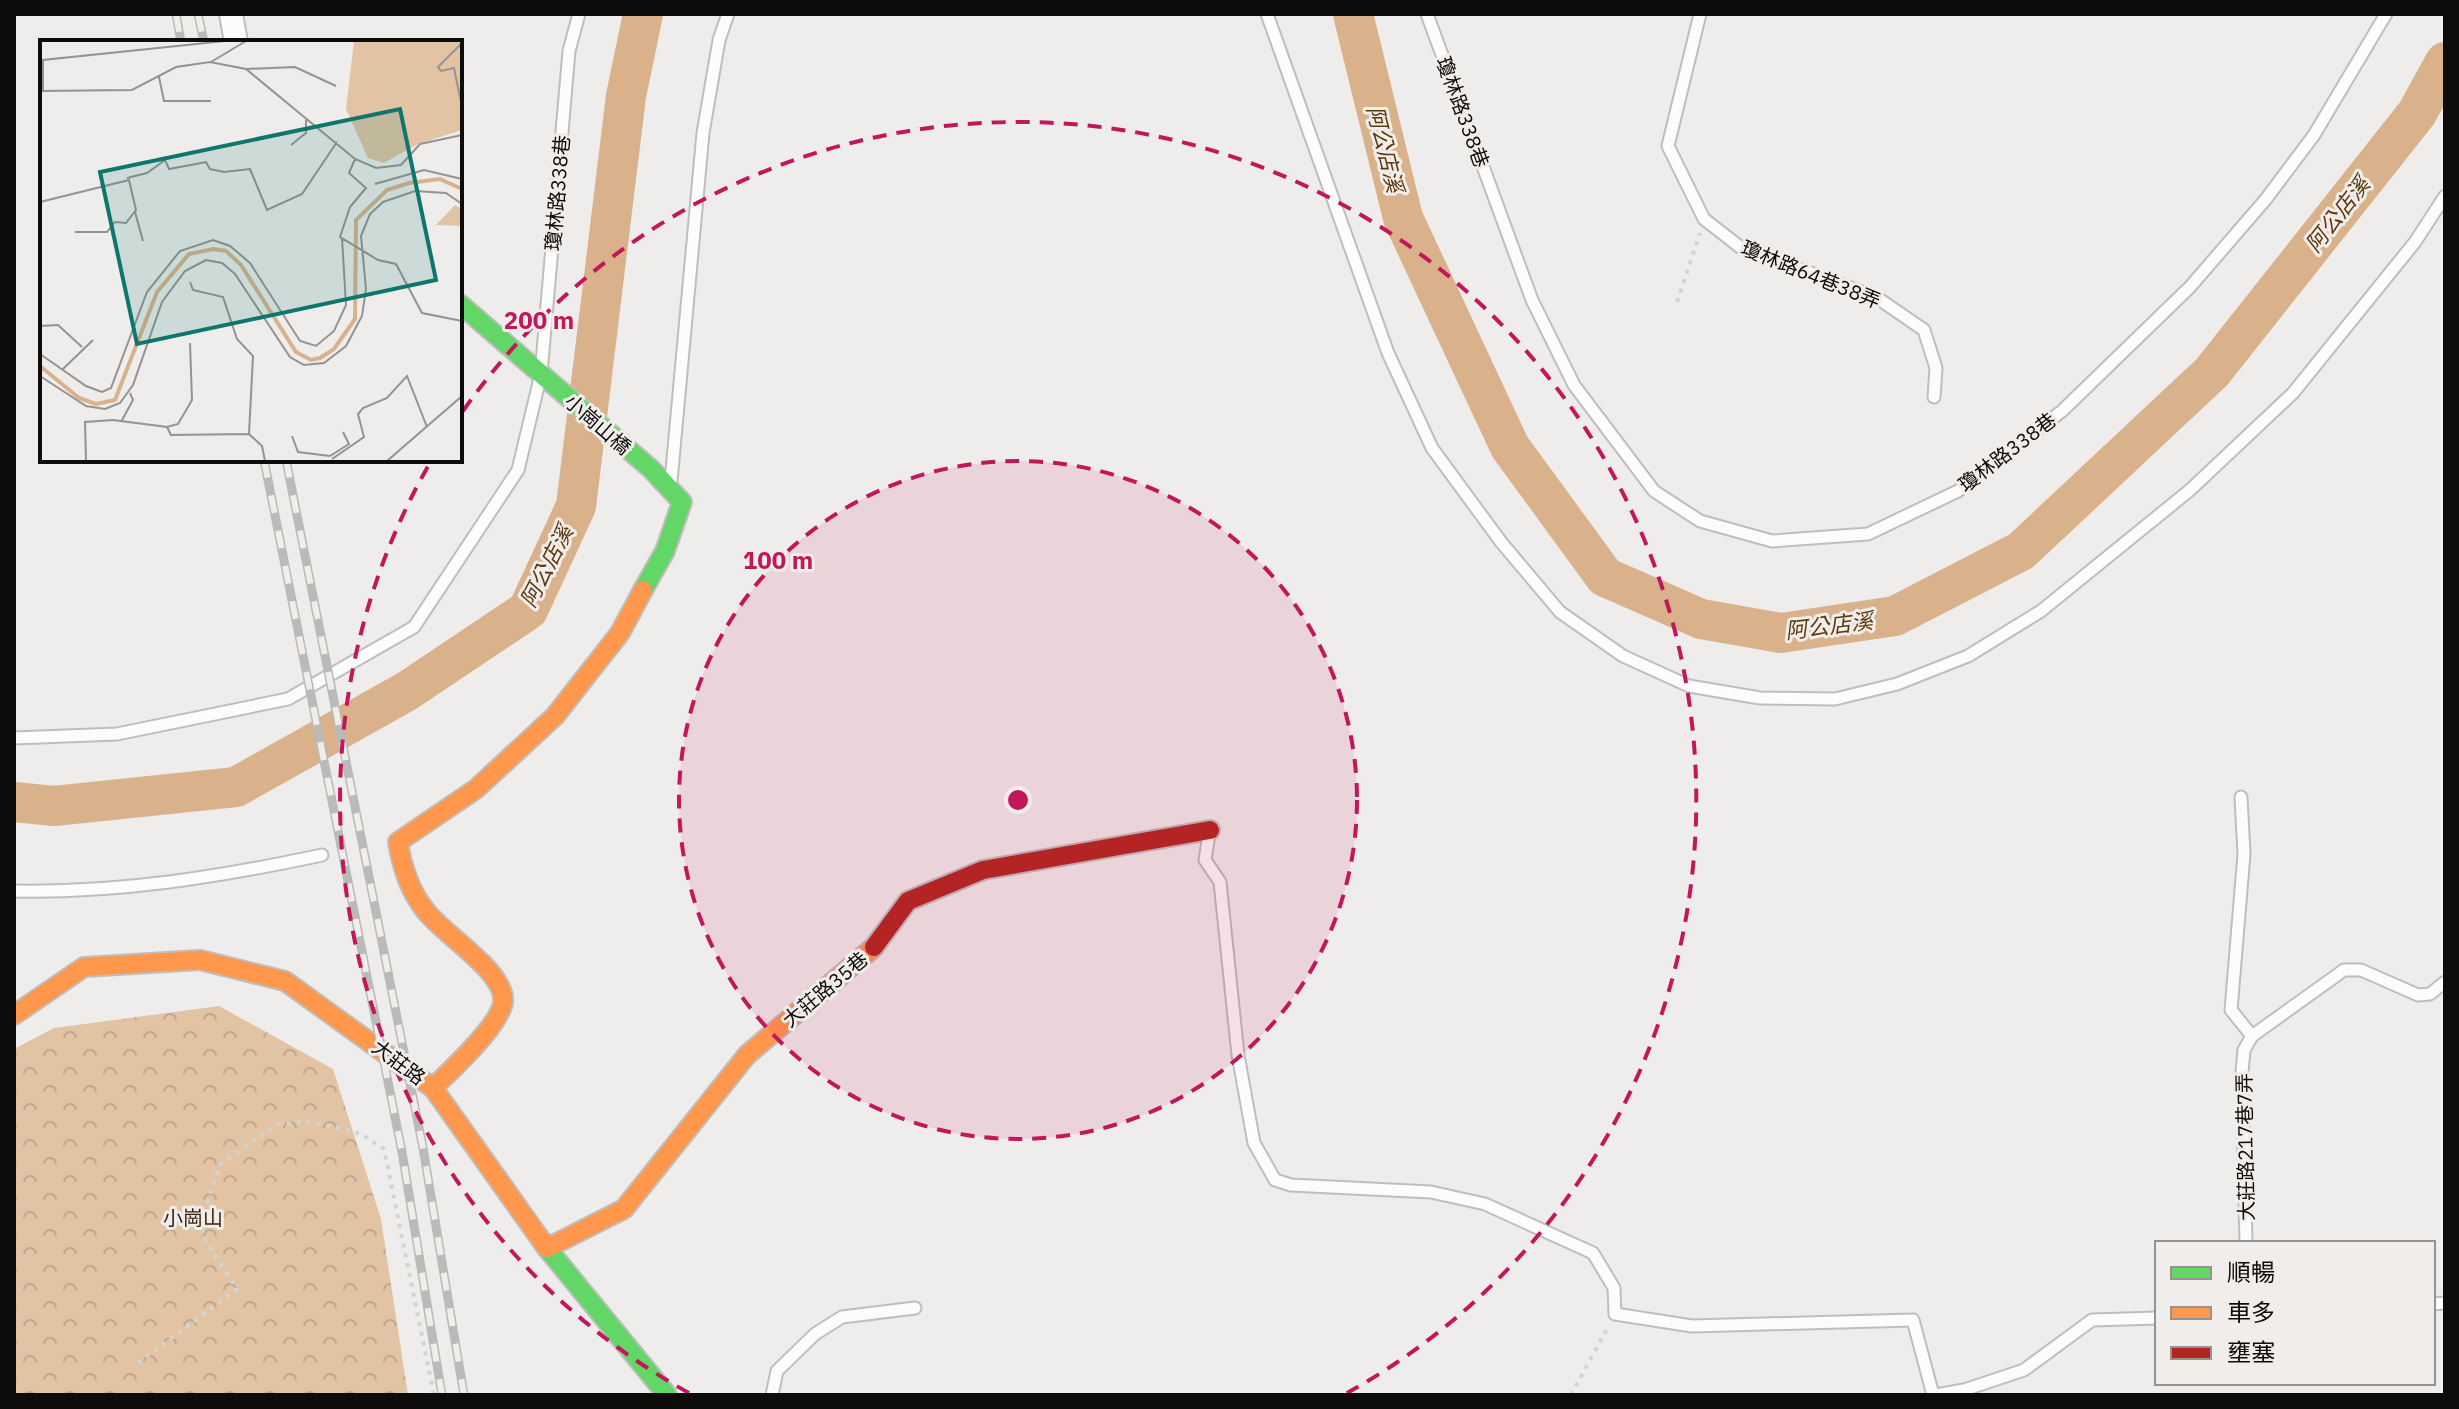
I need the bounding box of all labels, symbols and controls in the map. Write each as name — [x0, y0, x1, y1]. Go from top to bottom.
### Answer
inset map — [40, 40, 462, 462]
street label: 瓊林路338巷 — [1430, 53, 1496, 171]
water label: 阿公店溪 — [1361, 103, 1411, 198]
street label: 瓊林路338巷 — [538, 134, 576, 252]
water label: 阿公店溪 — [2298, 168, 2377, 258]
street label: 瓊林路64巷38弄 — [1737, 234, 1885, 314]
text: 200 m — [504, 304, 574, 336]
street label: 小崗山橋 — [559, 388, 637, 460]
street label: 瓊林路338巷 — [1953, 406, 2061, 498]
water label: 阿公店溪 — [513, 518, 580, 612]
text: 100 m — [743, 544, 813, 576]
water label: 阿公店溪 — [1784, 605, 1877, 645]
centre of rings — [1004, 786, 1032, 814]
street label: 大莊路35巷 — [776, 945, 874, 1033]
street label: 大莊路 — [367, 1033, 431, 1091]
street label: 大莊路217巷7弄 — [2230, 1073, 2260, 1221]
park label: 小崗山 — [163, 1204, 223, 1231]
legend — [2155, 1241, 2435, 1385]
text: 順暢 — [2227, 1256, 2275, 1288]
text: 車多 — [2227, 1296, 2275, 1328]
text: 壅塞 — [2227, 1336, 2275, 1368]

